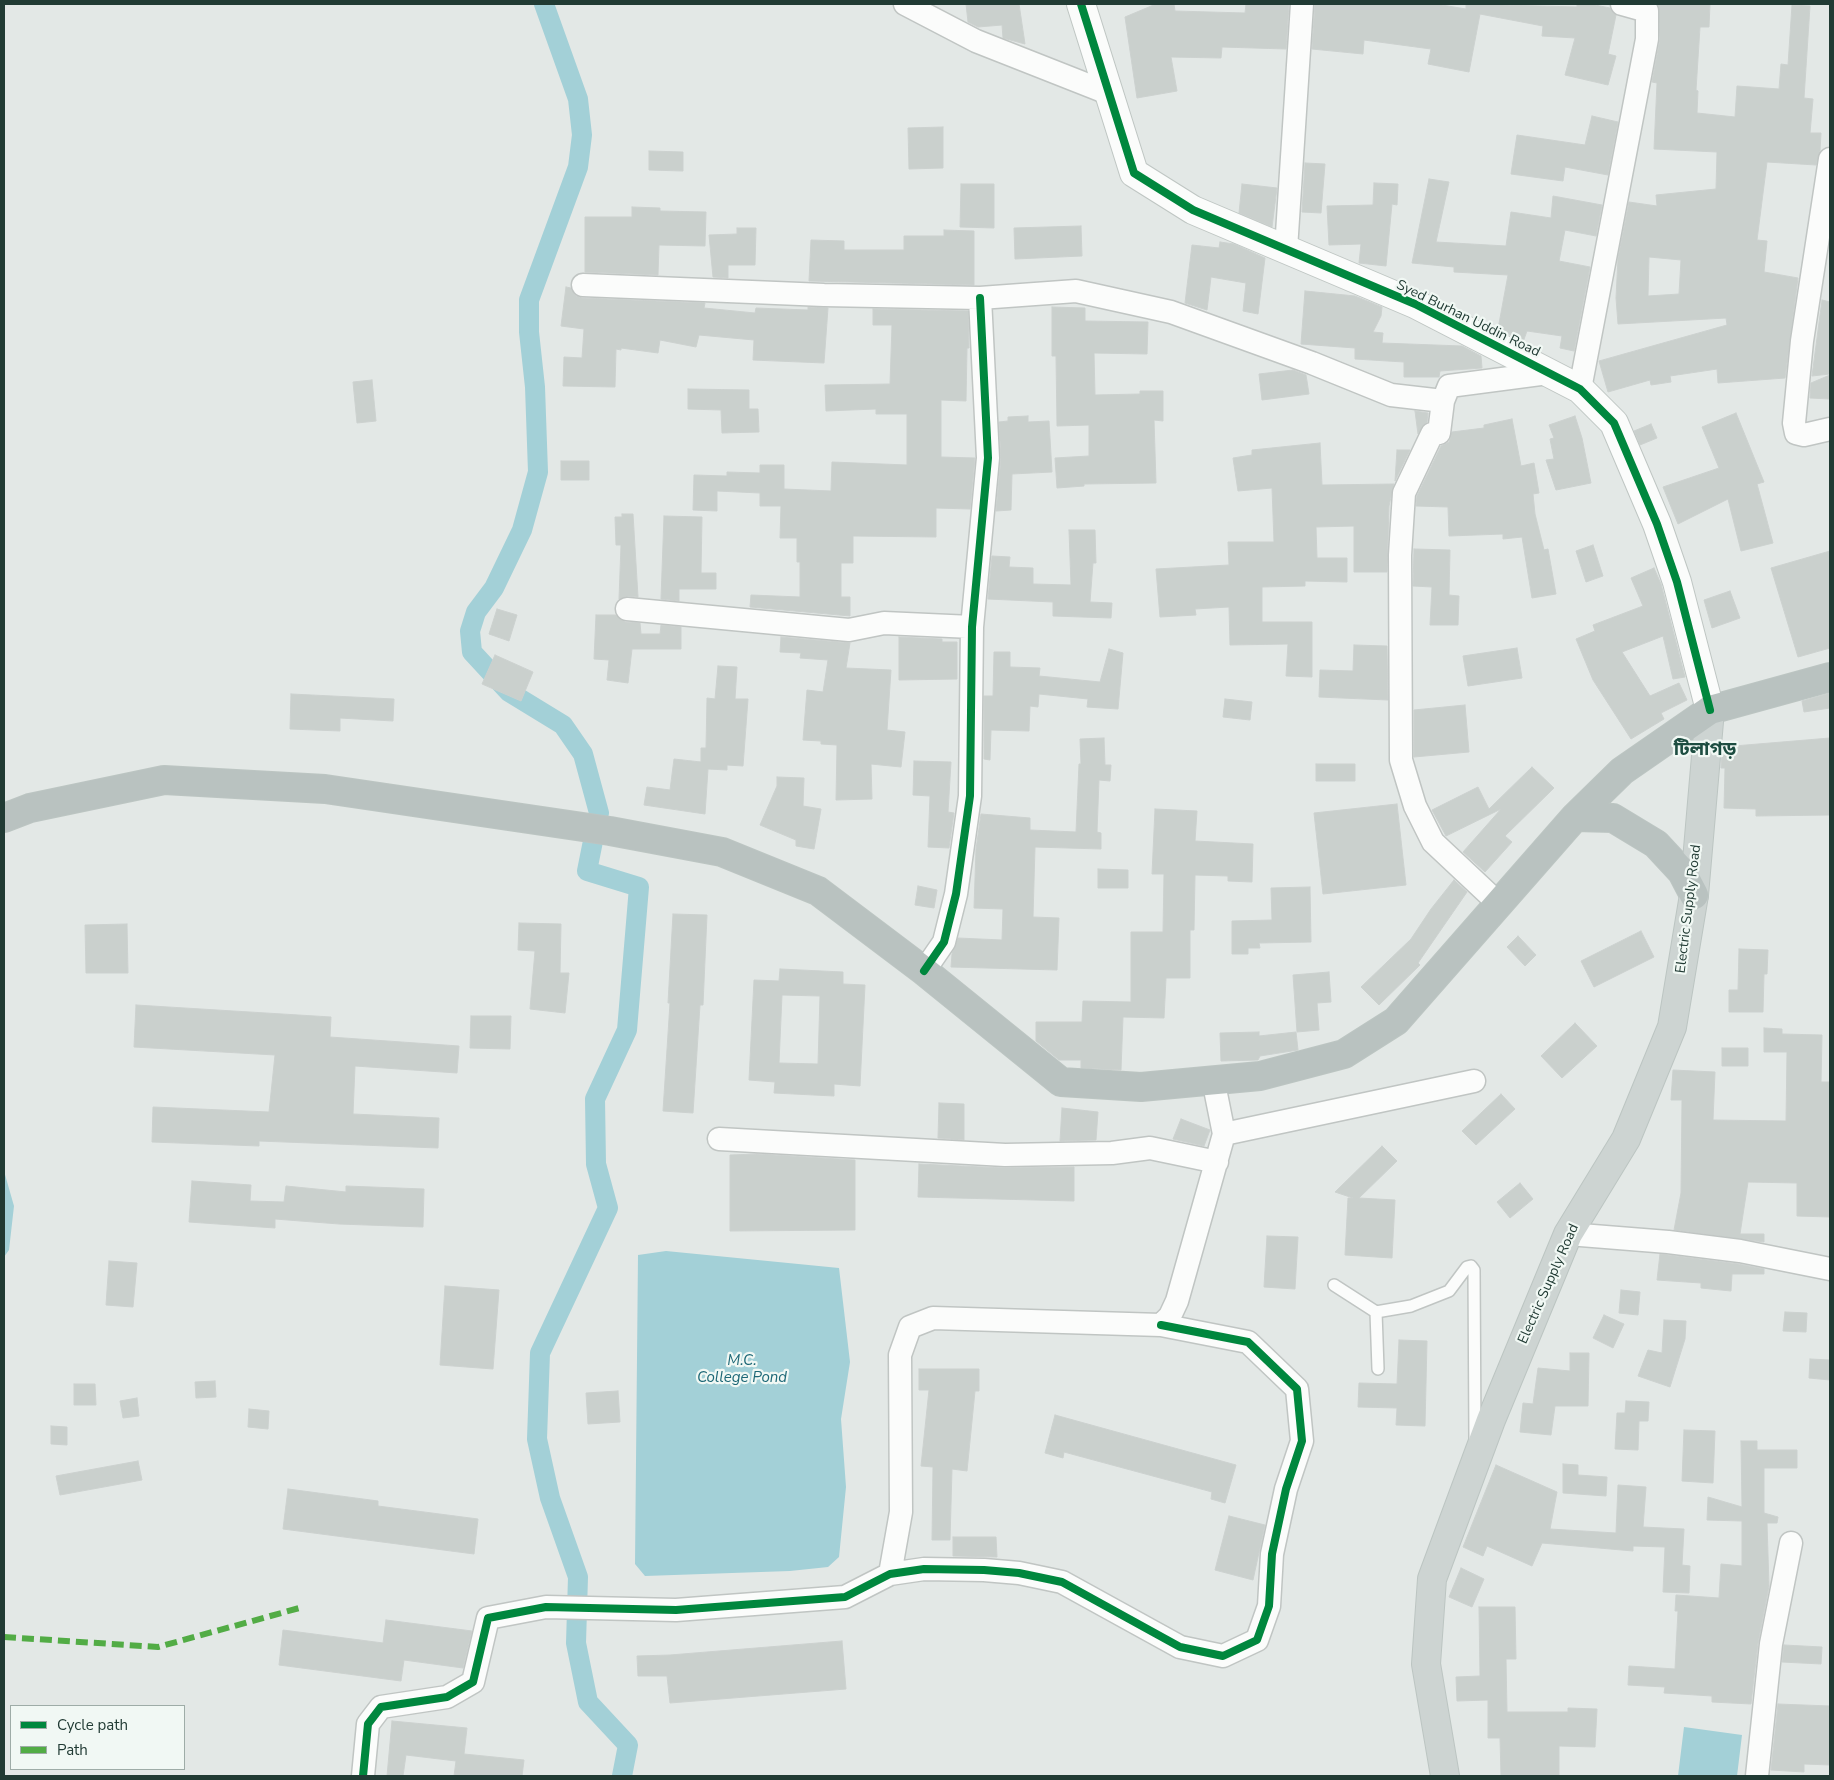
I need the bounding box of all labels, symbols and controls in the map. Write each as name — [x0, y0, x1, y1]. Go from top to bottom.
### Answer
street label: Syed Burhan Uddin Road — [1393, 277, 1543, 361]
district label: টিলাগড় — [1674, 739, 1736, 761]
street label: Electric Supply Road — [1673, 844, 1705, 974]
street label: Electric Supply Road — [1515, 1221, 1583, 1347]
water label: M.C. College Pond — [697, 1352, 787, 1387]
legend — [10, 1705, 185, 1770]
text: Cycle path — [57, 1715, 128, 1735]
text: Path — [57, 1740, 88, 1760]

